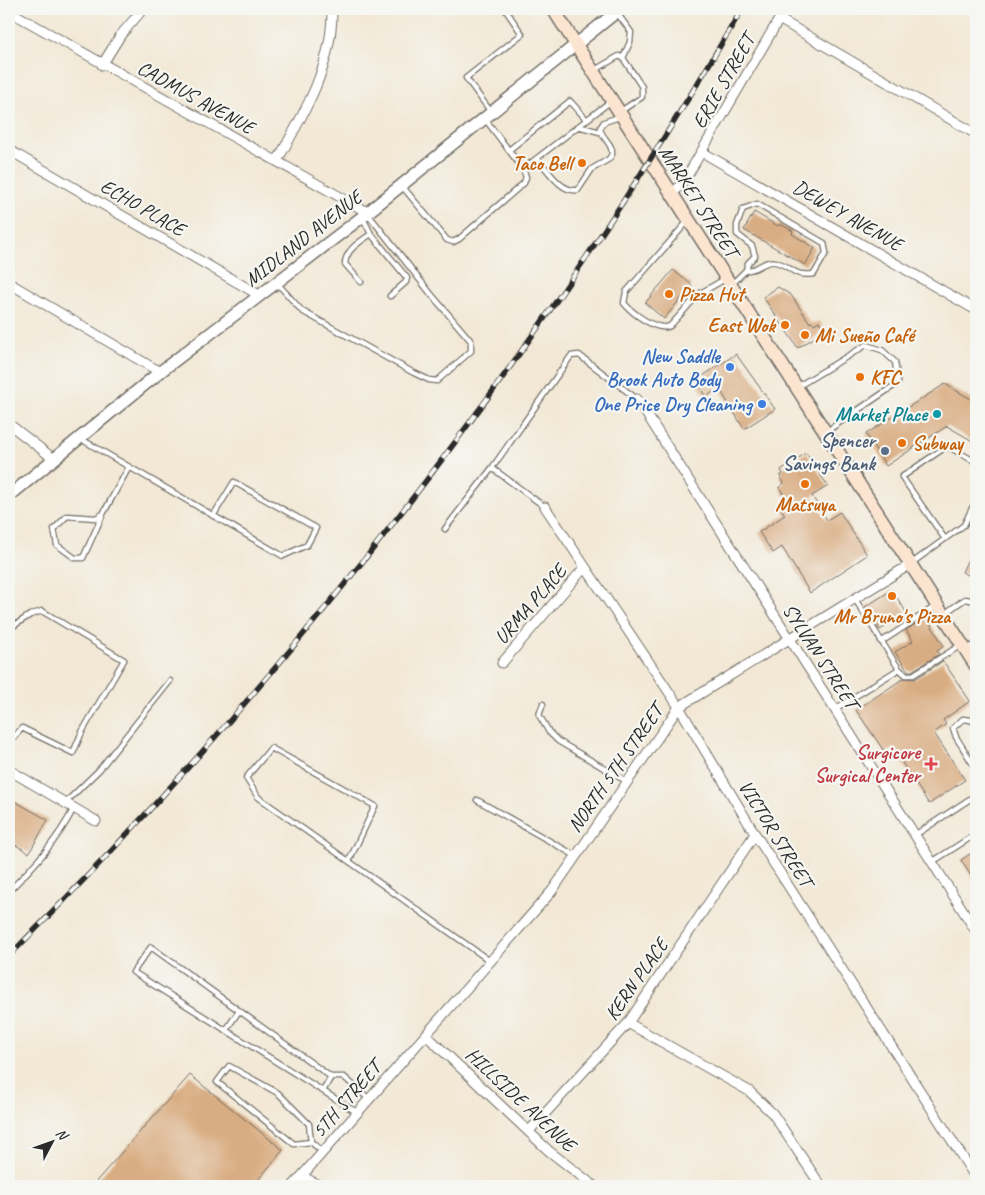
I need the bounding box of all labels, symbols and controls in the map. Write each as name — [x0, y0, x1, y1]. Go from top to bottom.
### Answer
street label: ERIE STREET — [687, 26, 763, 133]
street label: CADMUS AVENUE — [133, 55, 261, 141]
street label: MARKET STREET — [653, 141, 747, 266]
place label: Taco Bell — [512, 151, 575, 176]
marker: Taco Bell — [576, 157, 588, 169]
street label: ECHO PLACE — [96, 173, 192, 243]
street label: DEWEY AVENUE — [789, 174, 909, 258]
street label: MIDLAND AVENUE — [240, 183, 369, 292]
place label: Pizza Hut — [679, 282, 747, 307]
marker: Pizza Hut — [663, 288, 675, 300]
place label: East Wok — [708, 313, 777, 338]
marker: East Wok — [779, 319, 791, 331]
place label: Mi Sueño Café — [815, 323, 917, 348]
marker: Mi Sueño Café — [799, 329, 811, 341]
place label: New Saddle Brook Auto Body — [607, 344, 722, 393]
marker: New Saddle Brook Auto Body — [724, 361, 736, 373]
place label: KFC — [870, 365, 903, 390]
marker: KFC — [854, 371, 866, 383]
place label: One Price Dry Cleaning — [593, 392, 754, 418]
marker: One Price Dry Cleaning — [756, 398, 768, 410]
place label: Market Place — [835, 402, 929, 427]
marker: Market Place — [931, 408, 943, 420]
place label: Spencer Savings Bank — [782, 428, 878, 476]
place label: Subway — [912, 431, 965, 456]
marker: Subway — [896, 437, 908, 449]
marker: Spencer Savings Bank — [879, 445, 891, 457]
marker: Matsuya — [799, 478, 811, 490]
place label: Matsuya — [775, 492, 836, 517]
street label: URMA PLACE — [489, 558, 573, 649]
marker: Mr Bruno's Pizza — [886, 590, 898, 602]
street label: SYLVAN STREET — [777, 599, 867, 718]
place label: Mr Bruno's Pizza — [834, 604, 952, 629]
street label: NORTH 5TH STREET — [562, 696, 672, 837]
place label: Surgicore Surgical Center — [814, 740, 923, 788]
marker: Surgicore Surgical Center — [924, 757, 938, 771]
street label: VICTOR STREET — [733, 775, 821, 895]
street label: KERN PLACE — [599, 931, 675, 1025]
street label: HILLSIDE AVENUE — [460, 1042, 583, 1159]
street label: 5TH STREET — [306, 1052, 390, 1143]
north arrow — [28, 1118, 78, 1168]
text: N — [52, 1125, 72, 1144]

